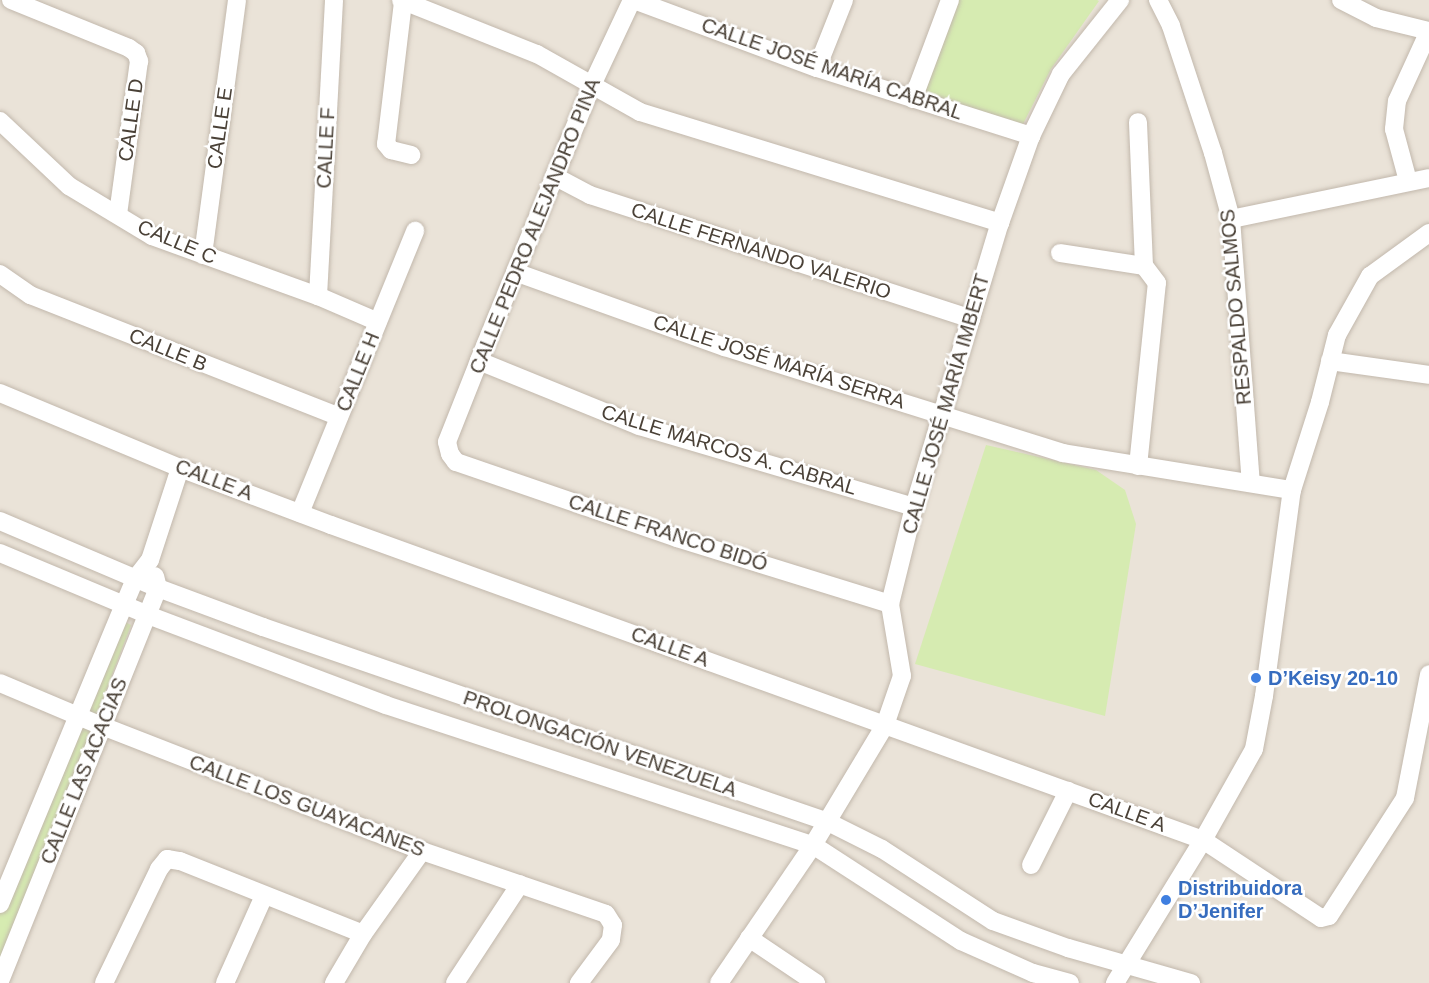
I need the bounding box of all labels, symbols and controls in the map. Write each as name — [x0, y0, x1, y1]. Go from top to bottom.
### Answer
street label: CALLE JOSÉ MARÍA CABRAL — [698, 13, 966, 125]
street label: CALLE PEDRO ALEJANDRO PINA — [464, 74, 606, 378]
street label: CALLE D — [113, 77, 149, 163]
street label: CALLE E — [202, 86, 238, 170]
street label: CALLE F — [312, 107, 340, 189]
street label: CALLE FERNANDO VALERIO — [628, 198, 894, 304]
street label: RESPALDO SALMOS — [1215, 208, 1257, 406]
street label: CALLE C — [134, 215, 220, 269]
street label: CALLE JOSÉ MARÍA IMBERT — [897, 271, 995, 537]
street label: CALLE JOSÉ MARÍA SERRA — [650, 310, 908, 414]
street label: CALLE B — [125, 323, 211, 377]
street label: CALLE H — [331, 329, 385, 415]
street label: CALLE MARCOS A. CABRAL — [598, 400, 860, 500]
street label: CALLE A — [171, 454, 257, 506]
street label: CALLE FRANCO BIDÓ — [565, 489, 771, 577]
street label: CALLE A — [627, 622, 713, 672]
place label: D’Keisy 20-10 — [1268, 666, 1398, 690]
marker: D’Keisy 20-10 — [1249, 671, 1263, 685]
street label: CALLE LAS ACACIAS — [35, 674, 133, 868]
street label: PROLONGACIÓN VENEZUELA — [460, 686, 740, 802]
street label: CALLE LOS GUAYACANES — [186, 750, 428, 862]
street label: CALLE A — [1084, 787, 1170, 837]
place label: Distribuidora D’Jenifer — [1178, 876, 1302, 923]
marker: Distribuidora D’Jenifer — [1159, 893, 1173, 907]

